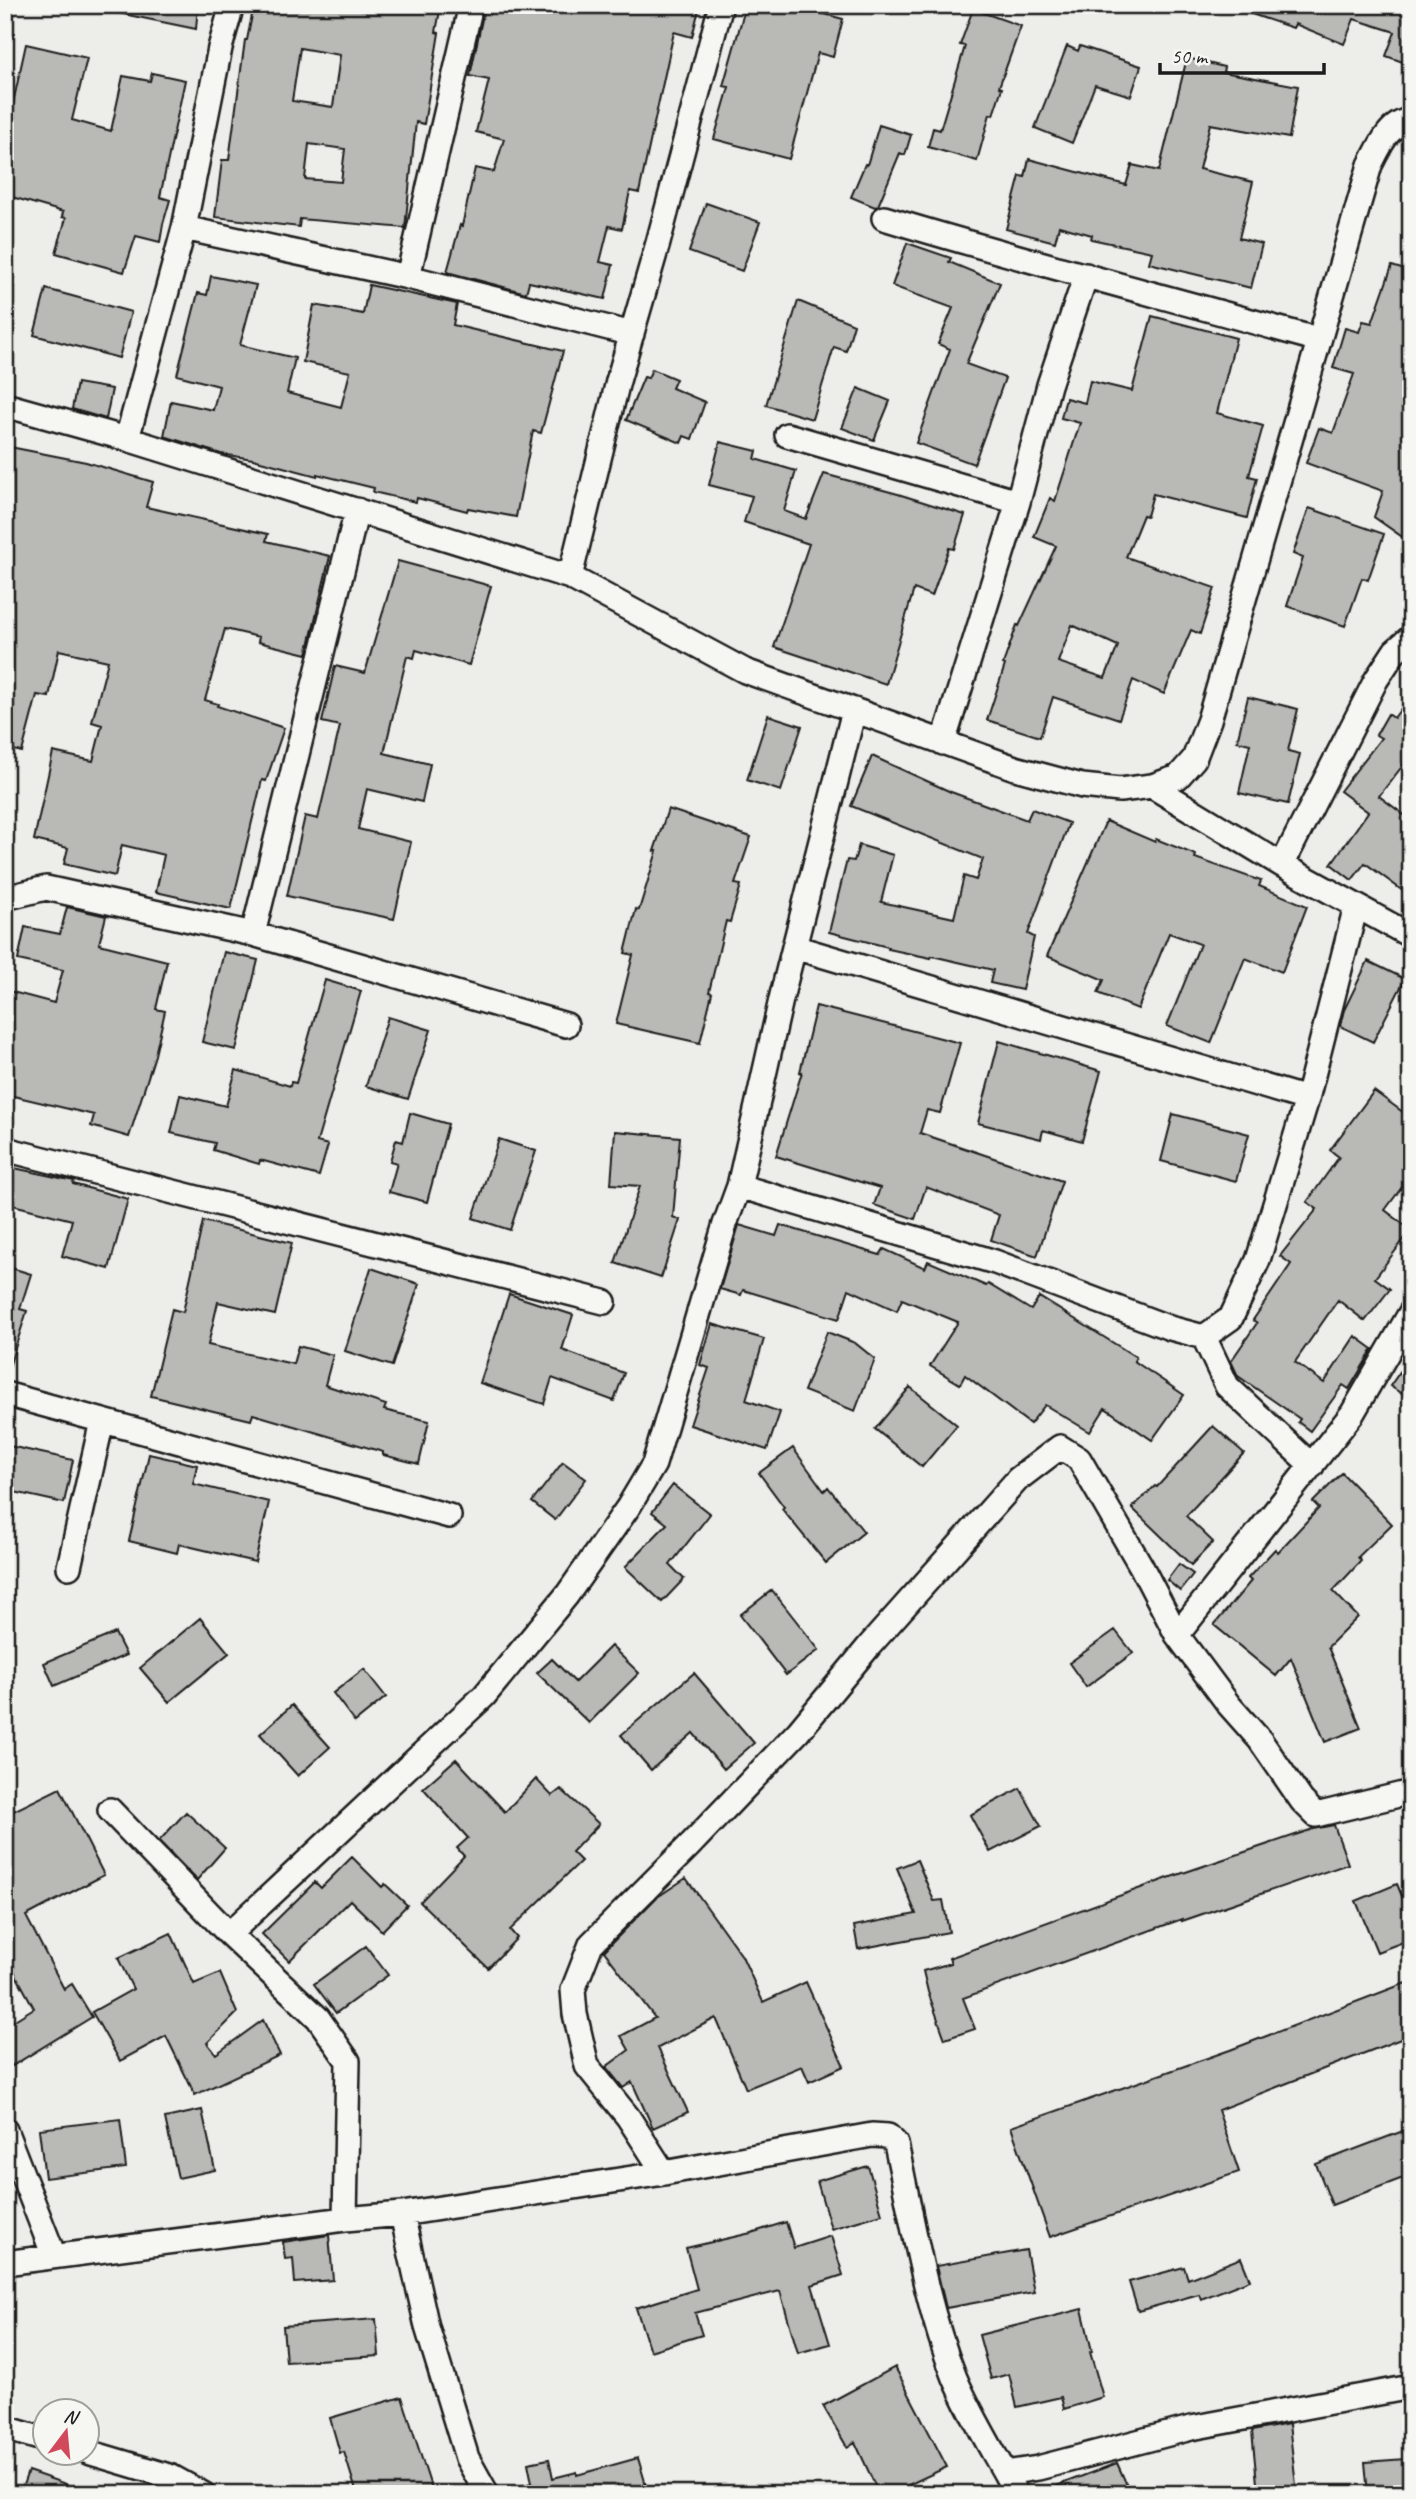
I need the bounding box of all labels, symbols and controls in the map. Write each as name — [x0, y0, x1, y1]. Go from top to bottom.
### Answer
scale bar — [1160, 32, 1325, 76]
text: 50 m — [1171, 43, 1209, 69]
north arrow — [32, 2398, 102, 2468]
text: N — [61, 2403, 82, 2431]

